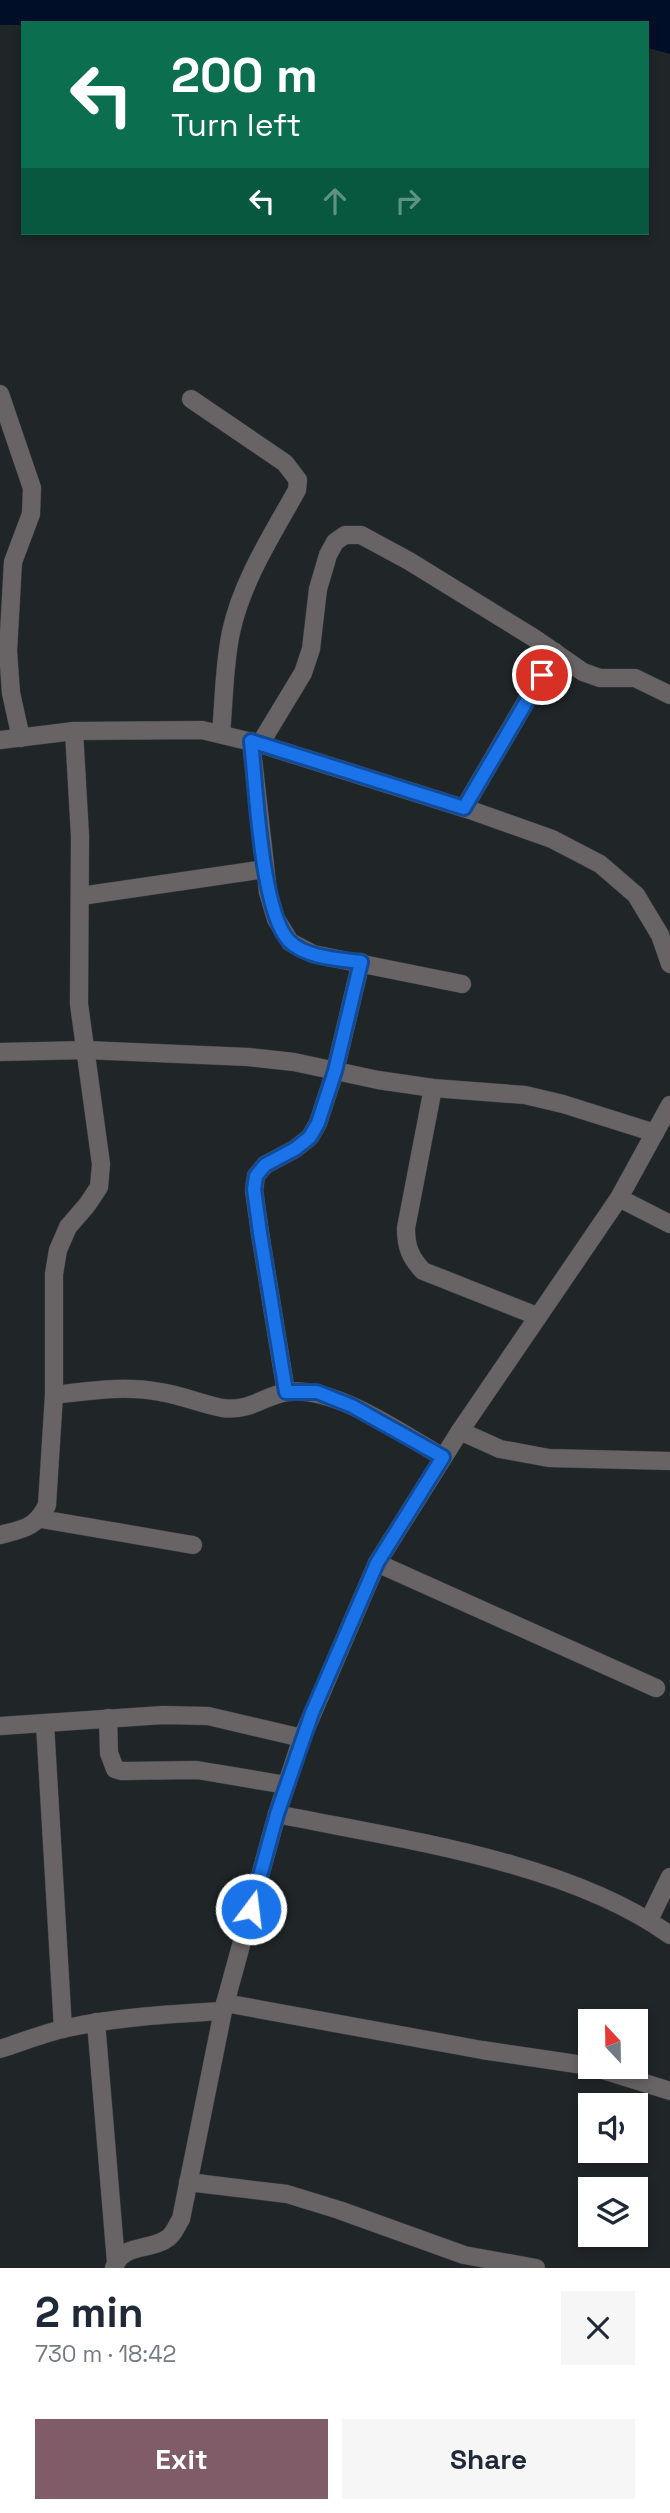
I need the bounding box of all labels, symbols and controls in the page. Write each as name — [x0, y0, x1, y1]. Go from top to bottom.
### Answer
text: 200 m — [171, 44, 318, 106]
icon: left — [56, 49, 147, 140]
text: Turn left — [171, 105, 301, 145]
icon: left — [243, 182, 281, 220]
icon: ahead — [316, 182, 354, 220]
icon: right — [389, 182, 427, 220]
pin — [512, 645, 572, 705]
icon: arrive — [523, 656, 561, 694]
position arrow — [214, 1872, 288, 1946]
north arrow — [578, 2009, 648, 2079]
map controls — [578, 2009, 648, 2247]
button: sound — [578, 2093, 648, 2163]
button: layers — [578, 2177, 648, 2247]
text: 2 min — [35, 2286, 144, 2339]
button: close — [561, 2291, 635, 2365]
text: 730 m · 18:42 — [35, 2339, 176, 2369]
button: Exit — [35, 2419, 328, 2499]
button: Share — [342, 2419, 635, 2499]

